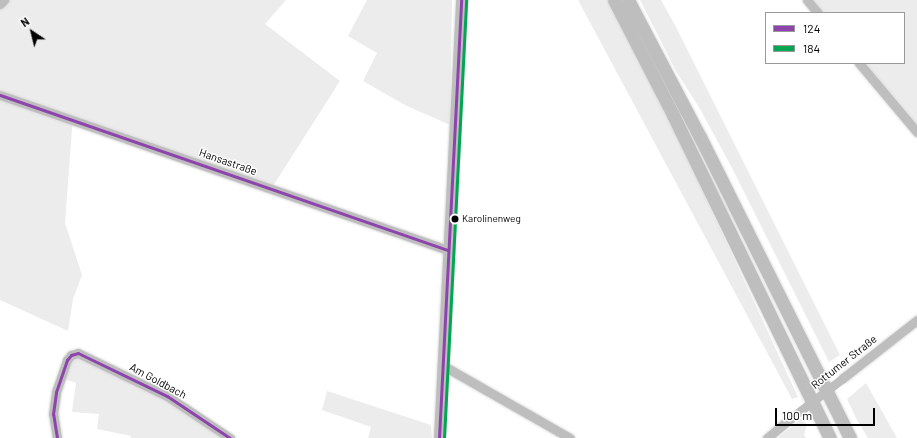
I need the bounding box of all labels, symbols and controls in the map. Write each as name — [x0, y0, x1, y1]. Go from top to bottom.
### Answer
north arrow — [12, 12, 52, 52]
legend — [765, 12, 905, 64]
text: N — [18, 14, 32, 29]
text: 124 — [803, 21, 820, 35]
text: 184 — [803, 41, 820, 55]
street label: Hansastraße — [197, 146, 259, 178]
place label: Karolinenweg — [462, 213, 521, 225]
marker: Karolinenweg — [450, 214, 460, 224]
street label: Rottumer Straße — [809, 332, 879, 392]
street label: Am Goldbach — [127, 360, 189, 402]
scale bar — [777, 400, 877, 426]
text: 100 m — [782, 408, 812, 422]

